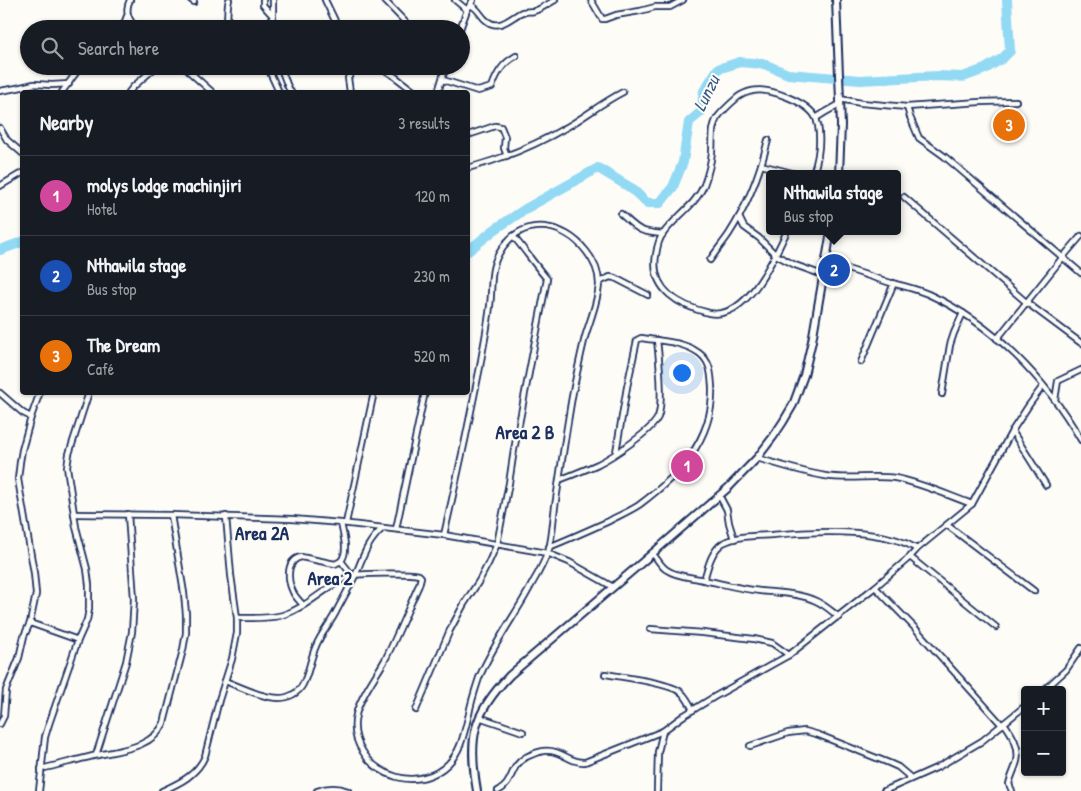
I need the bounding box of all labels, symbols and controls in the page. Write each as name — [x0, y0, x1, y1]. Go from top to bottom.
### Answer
search box — [20, 20, 470, 75]
icon: search — [38, 34, 66, 62]
text: Search here — [78, 35, 159, 61]
water label: Lunzu — [687, 69, 726, 115]
pin: 3 — [993, 106, 1025, 144]
text: Nearby — [40, 108, 93, 137]
text: 3 results — [398, 112, 450, 134]
popup — [766, 170, 901, 235]
text: molys lodge machinjiri — [87, 172, 242, 198]
text: Nthawila stage — [784, 179, 883, 205]
text: 1 — [53, 185, 59, 207]
text: 120 m — [415, 185, 450, 207]
text: Hotel — [87, 198, 117, 220]
text: Bus stop — [784, 205, 833, 227]
pin: 2 — [818, 251, 850, 289]
text: Nthawila stage — [87, 252, 186, 278]
text: 2 — [52, 265, 60, 287]
text: 230 m — [414, 265, 450, 287]
text: Bus stop — [87, 278, 136, 300]
text: The Dream — [87, 332, 160, 358]
text: 3 — [52, 345, 60, 367]
text: 520 m — [414, 345, 450, 367]
text: Café — [87, 358, 114, 380]
your location — [669, 360, 695, 386]
district label: Area 2 B — [496, 419, 555, 445]
pin: 1 — [671, 447, 703, 485]
district label: Area 2A — [235, 520, 290, 546]
district label: Area 2 — [308, 565, 353, 591]
map controls — [1021, 686, 1066, 776]
button: + — [1021, 686, 1066, 731]
button: − — [1021, 731, 1066, 776]

